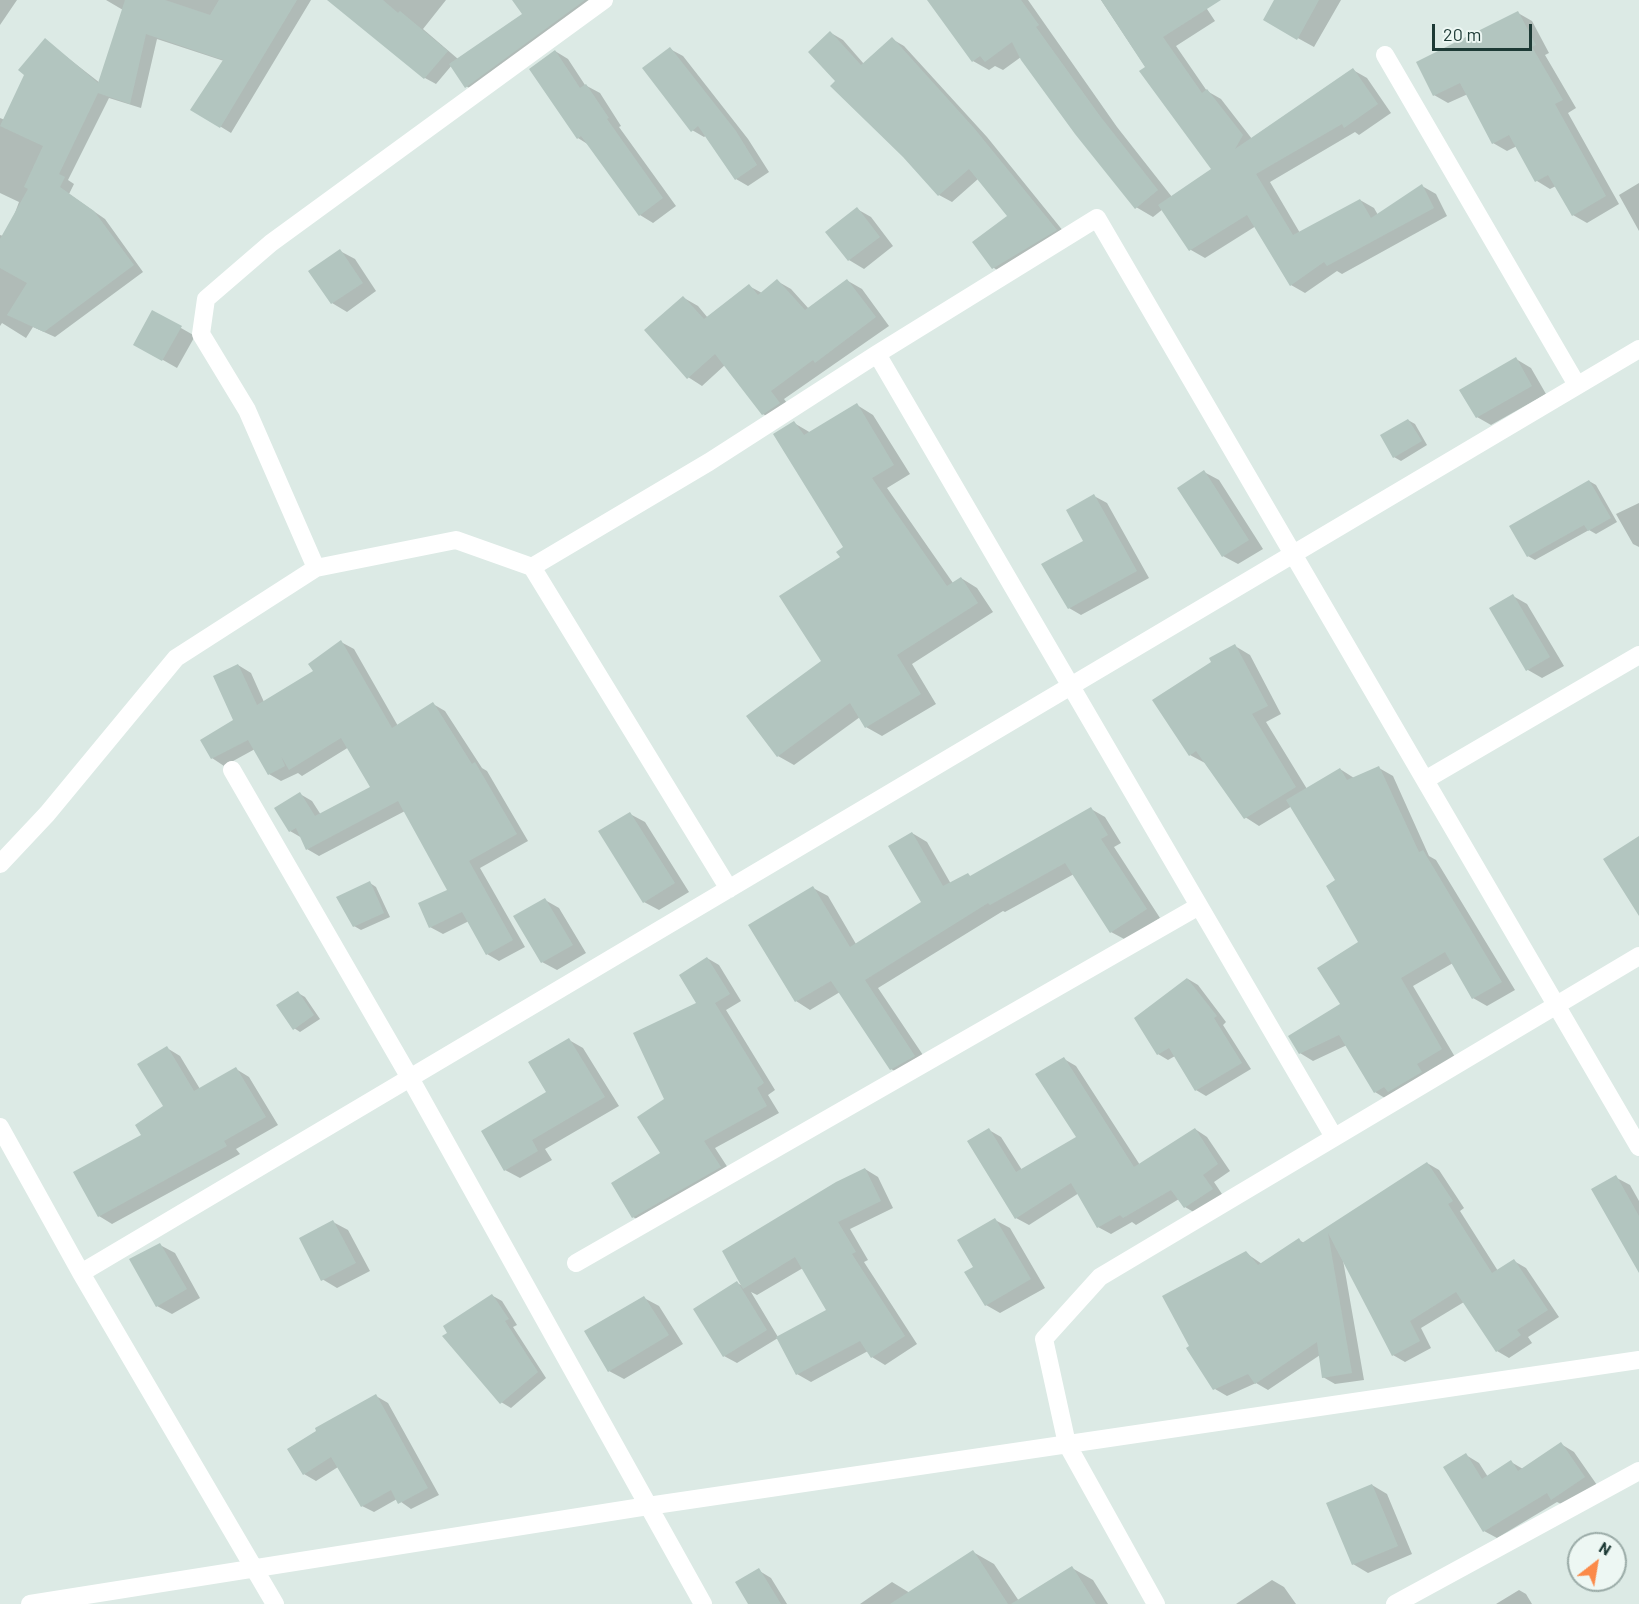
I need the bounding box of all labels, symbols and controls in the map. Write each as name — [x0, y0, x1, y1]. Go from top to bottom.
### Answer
scale bar — [1435, 12, 1536, 50]
text: 20 m — [1443, 23, 1481, 45]
north arrow — [1567, 1532, 1627, 1592]
text: N — [1596, 1537, 1615, 1559]

